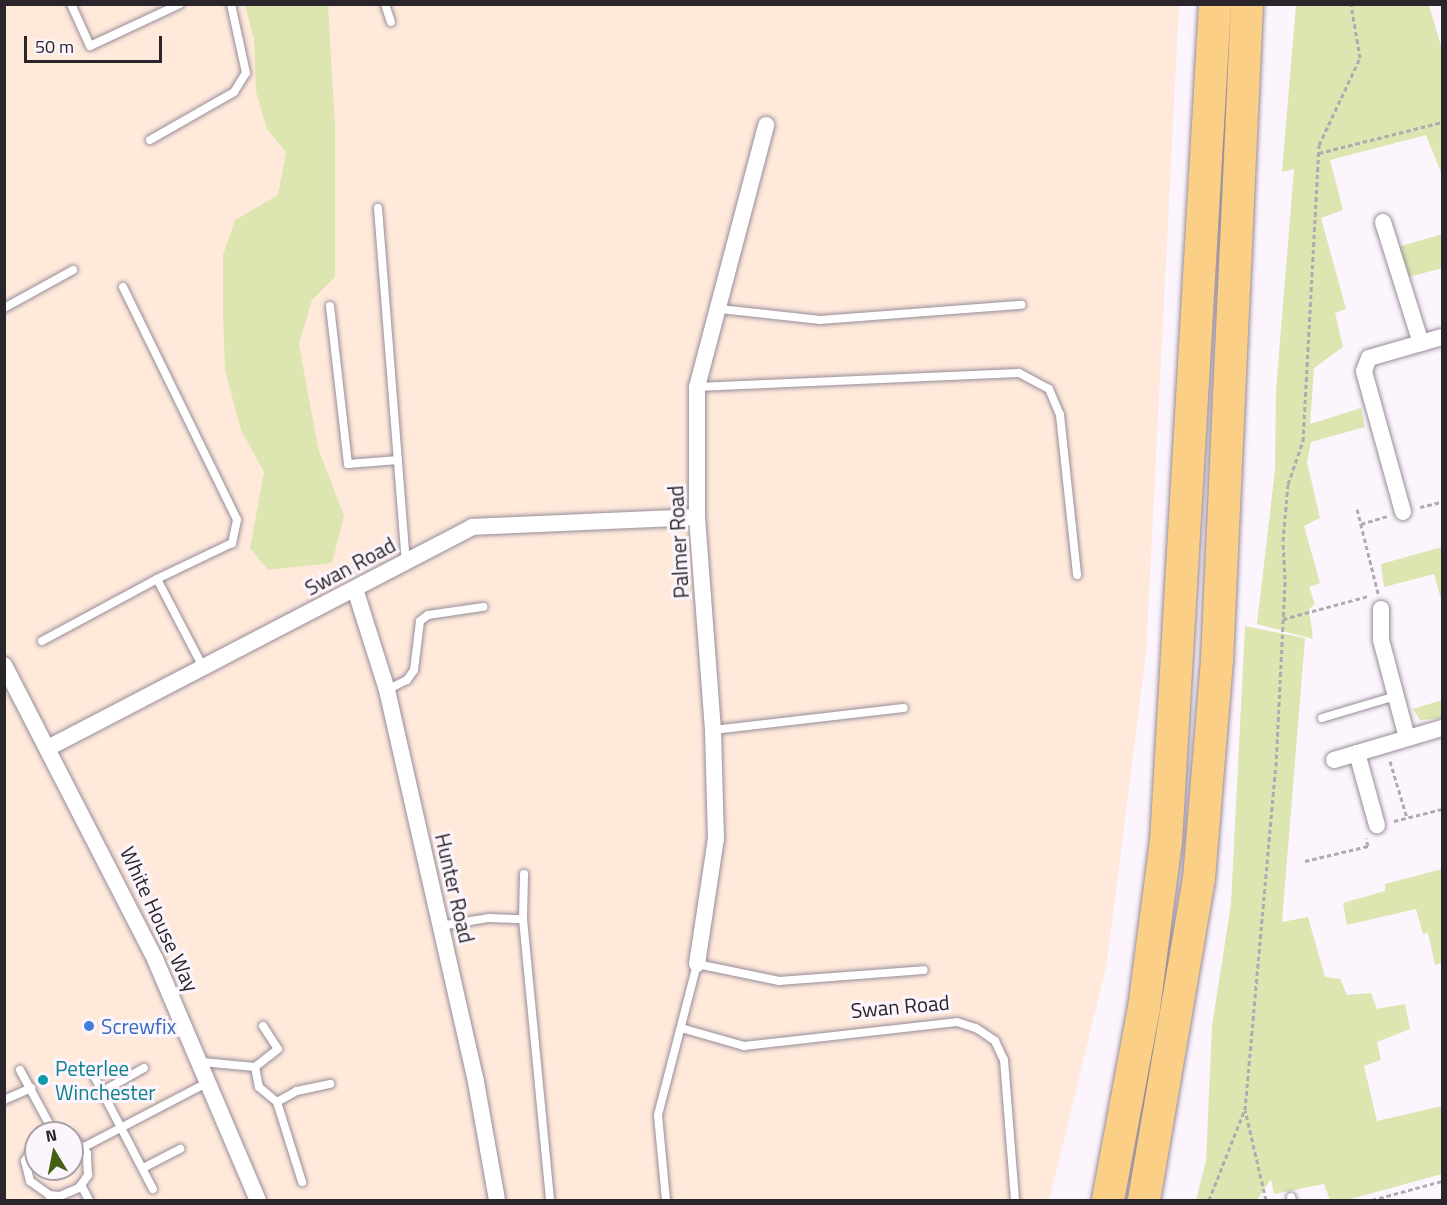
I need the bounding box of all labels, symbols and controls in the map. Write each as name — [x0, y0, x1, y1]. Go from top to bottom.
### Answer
scale bar — [27, 24, 165, 62]
text: 50 m — [35, 33, 74, 60]
street label: Palmer Road — [662, 485, 694, 599]
street label: Swan Road — [300, 532, 400, 600]
street label: Hunter Road — [430, 831, 480, 945]
street label: White House Way — [115, 842, 205, 996]
street label: Swan Road — [850, 989, 950, 1023]
place label: Screwfix — [101, 1013, 176, 1039]
marker: Screwfix — [82, 1019, 96, 1033]
place label: Peterlee Winchester — [55, 1055, 156, 1105]
marker: Peterlee Winchester — [36, 1073, 50, 1087]
north arrow — [24, 1121, 84, 1181]
text: N — [44, 1122, 59, 1148]

